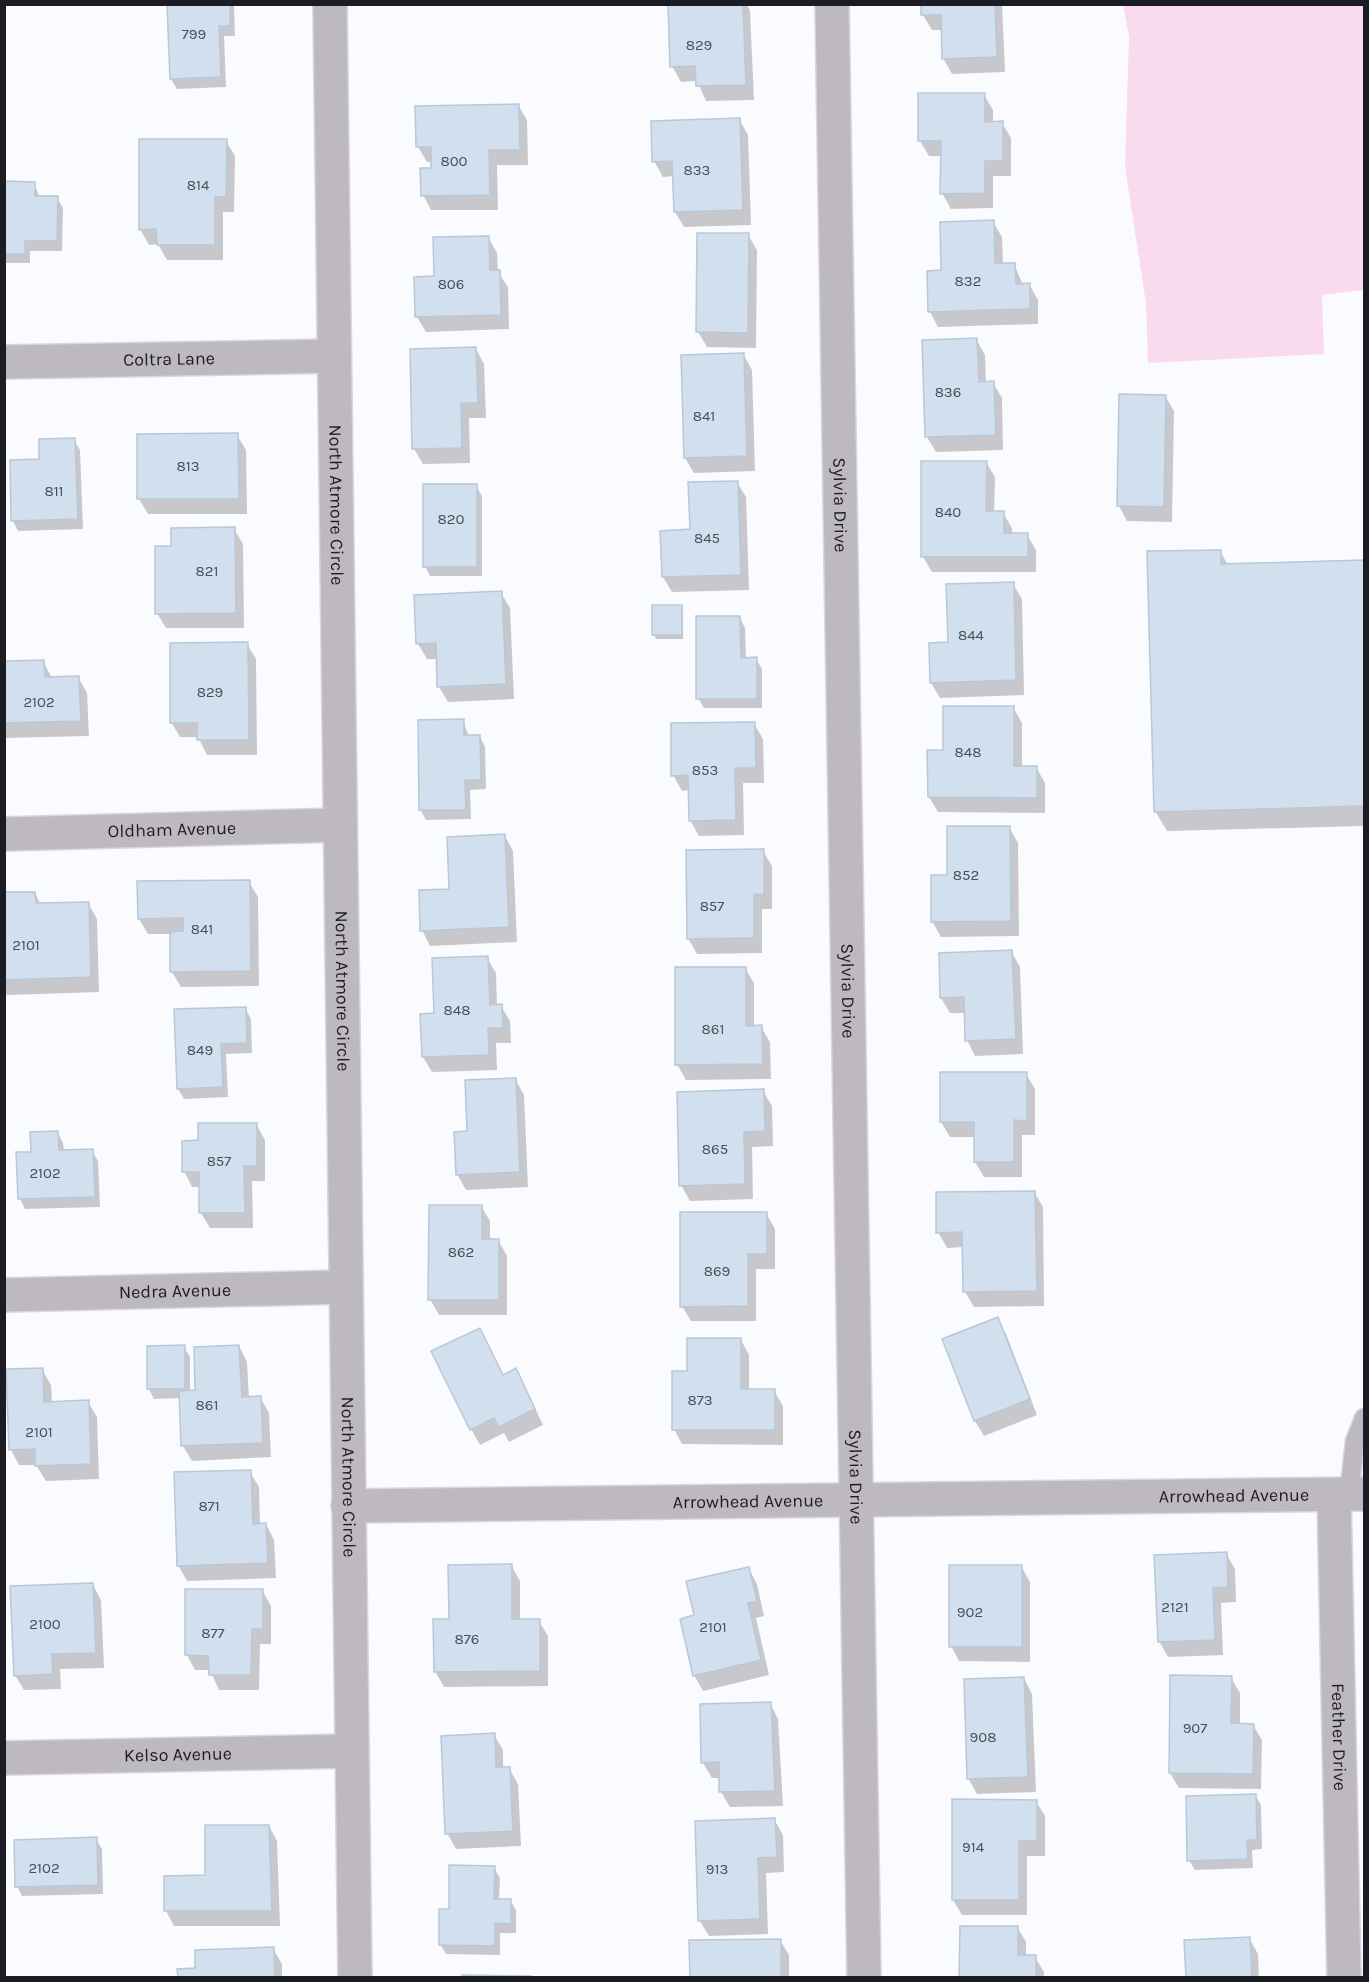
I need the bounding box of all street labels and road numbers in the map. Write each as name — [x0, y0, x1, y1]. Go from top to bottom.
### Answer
street label: Coltra Lane — [123, 347, 215, 371]
street label: North Atmore Circle — [324, 424, 348, 586]
street label: Sylvia Drive — [828, 457, 852, 553]
street label: Oldham Avenue — [107, 817, 236, 842]
street label: North Atmore Circle — [330, 910, 355, 1072]
street label: Sylvia Drive — [836, 943, 860, 1039]
street label: Nedra Avenue — [119, 1279, 231, 1303]
street label: North Atmore Circle — [337, 1396, 361, 1558]
street label: Sylvia Drive — [844, 1429, 868, 1524]
street label: Arrowhead Avenue — [1159, 1484, 1309, 1507]
street label: Arrowhead Avenue — [673, 1489, 823, 1513]
street label: Feather Drive — [1327, 1683, 1351, 1791]
street label: Kelso Avenue — [124, 1742, 232, 1767]

